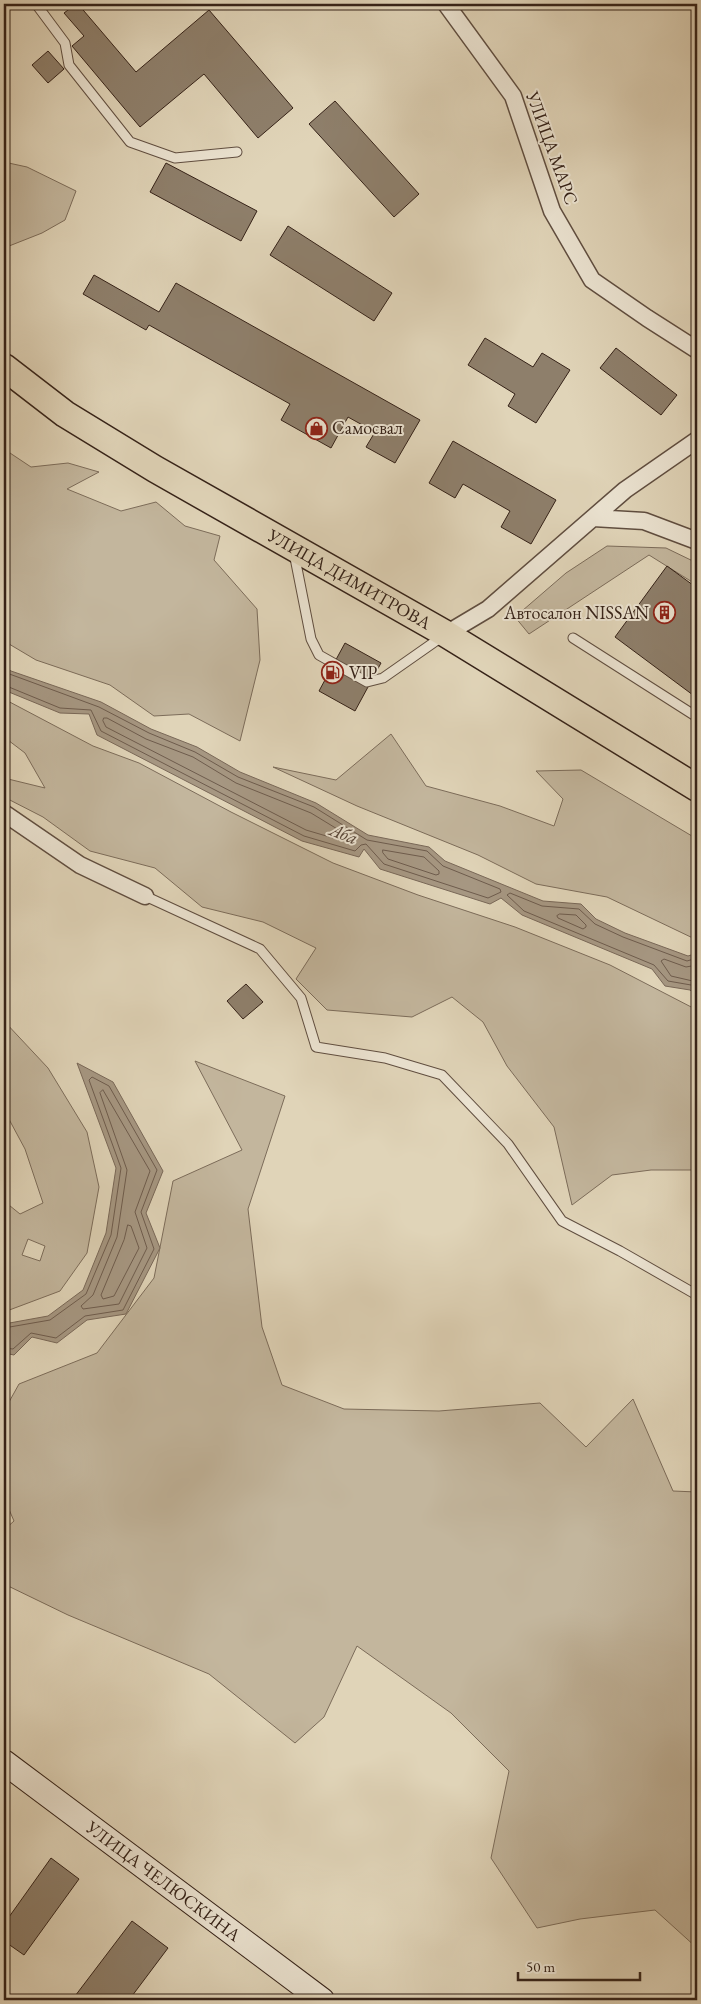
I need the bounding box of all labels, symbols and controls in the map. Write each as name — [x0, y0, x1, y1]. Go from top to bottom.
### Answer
street label: УЛИЦА МАРС — [521, 87, 584, 208]
shop icon: Самосвал — [304, 416, 328, 440]
place label: Самосвал — [332, 416, 403, 439]
street label: УЛИЦА ДИМИТРОВА — [263, 523, 436, 635]
place label: Автосалон NISSAN — [503, 601, 650, 624]
building icon: Автосалон NISSAN — [653, 601, 677, 625]
fuel station icon: VIP — [321, 661, 345, 685]
place label: VIP — [349, 661, 377, 684]
water label: Аба — [324, 816, 362, 850]
street label: УЛИЦА ЧЕЛЮСКИНА — [81, 1815, 246, 1947]
scale bar — [518, 1949, 641, 1981]
text: 50 m — [526, 1957, 555, 1976]

